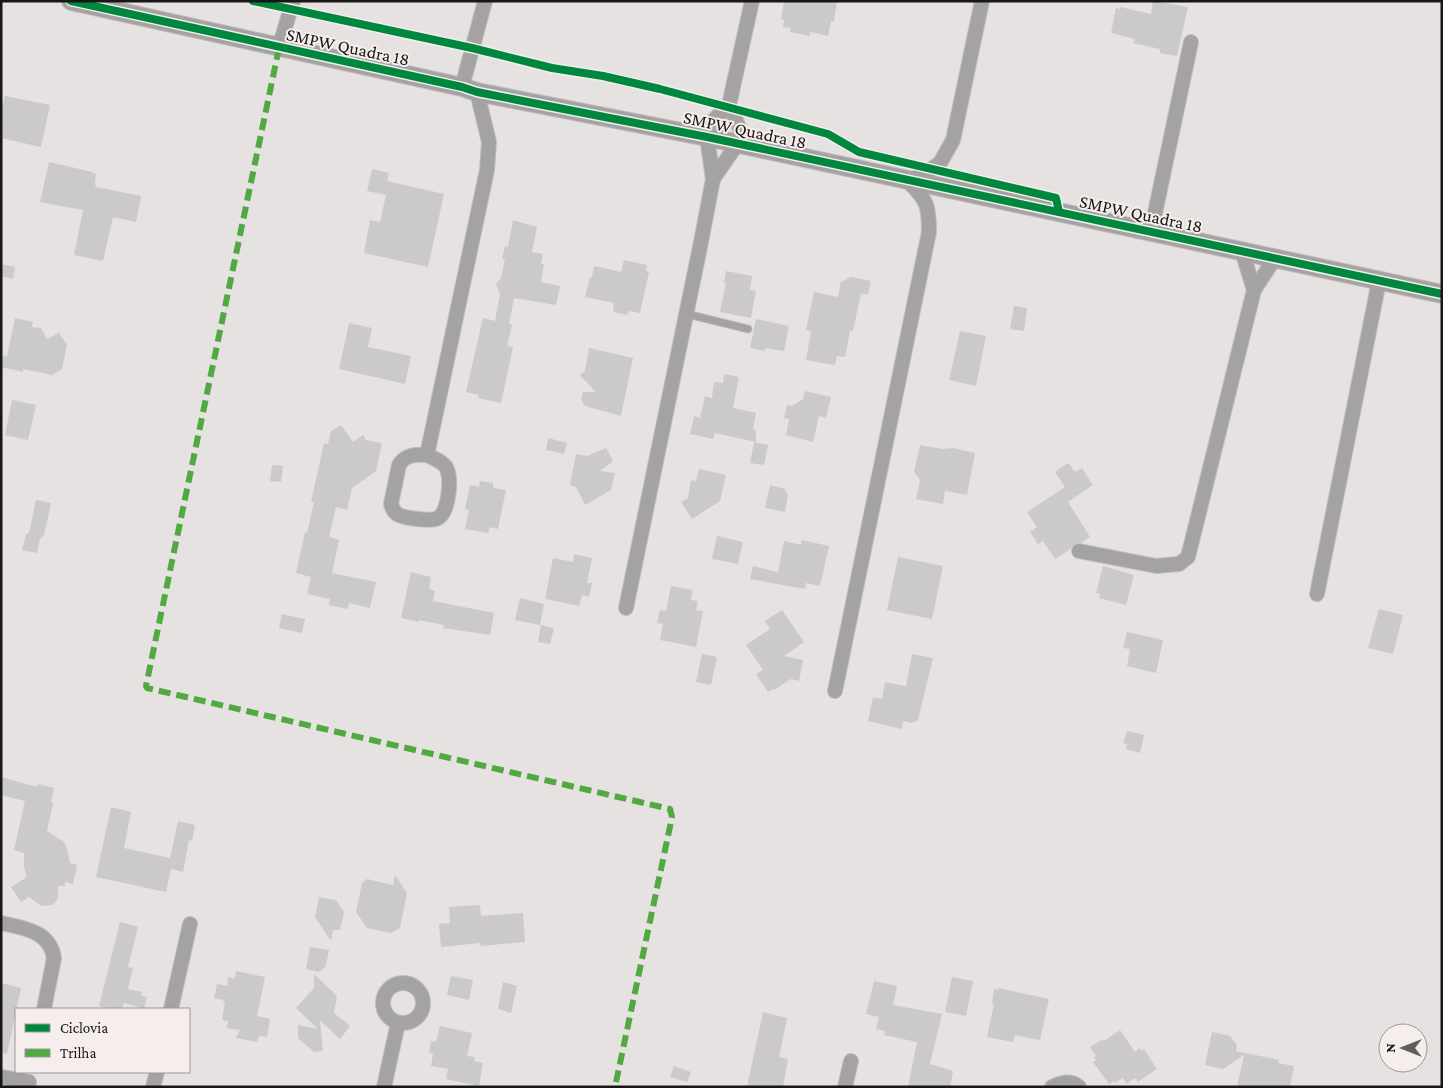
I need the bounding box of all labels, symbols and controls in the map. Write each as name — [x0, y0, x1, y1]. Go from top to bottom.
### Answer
street label: SMPW Quadra 18 — [285, 24, 411, 70]
street label: SMPW Quadra 18 — [682, 107, 808, 153]
street label: SMPW Quadra 18 — [1078, 191, 1204, 237]
legend — [15, 1008, 190, 1073]
text: Ciclovia — [60, 1020, 108, 1036]
north arrow — [1378, 1023, 1428, 1073]
text: N — [1382, 1043, 1398, 1053]
text: Trilha — [60, 1045, 96, 1061]

